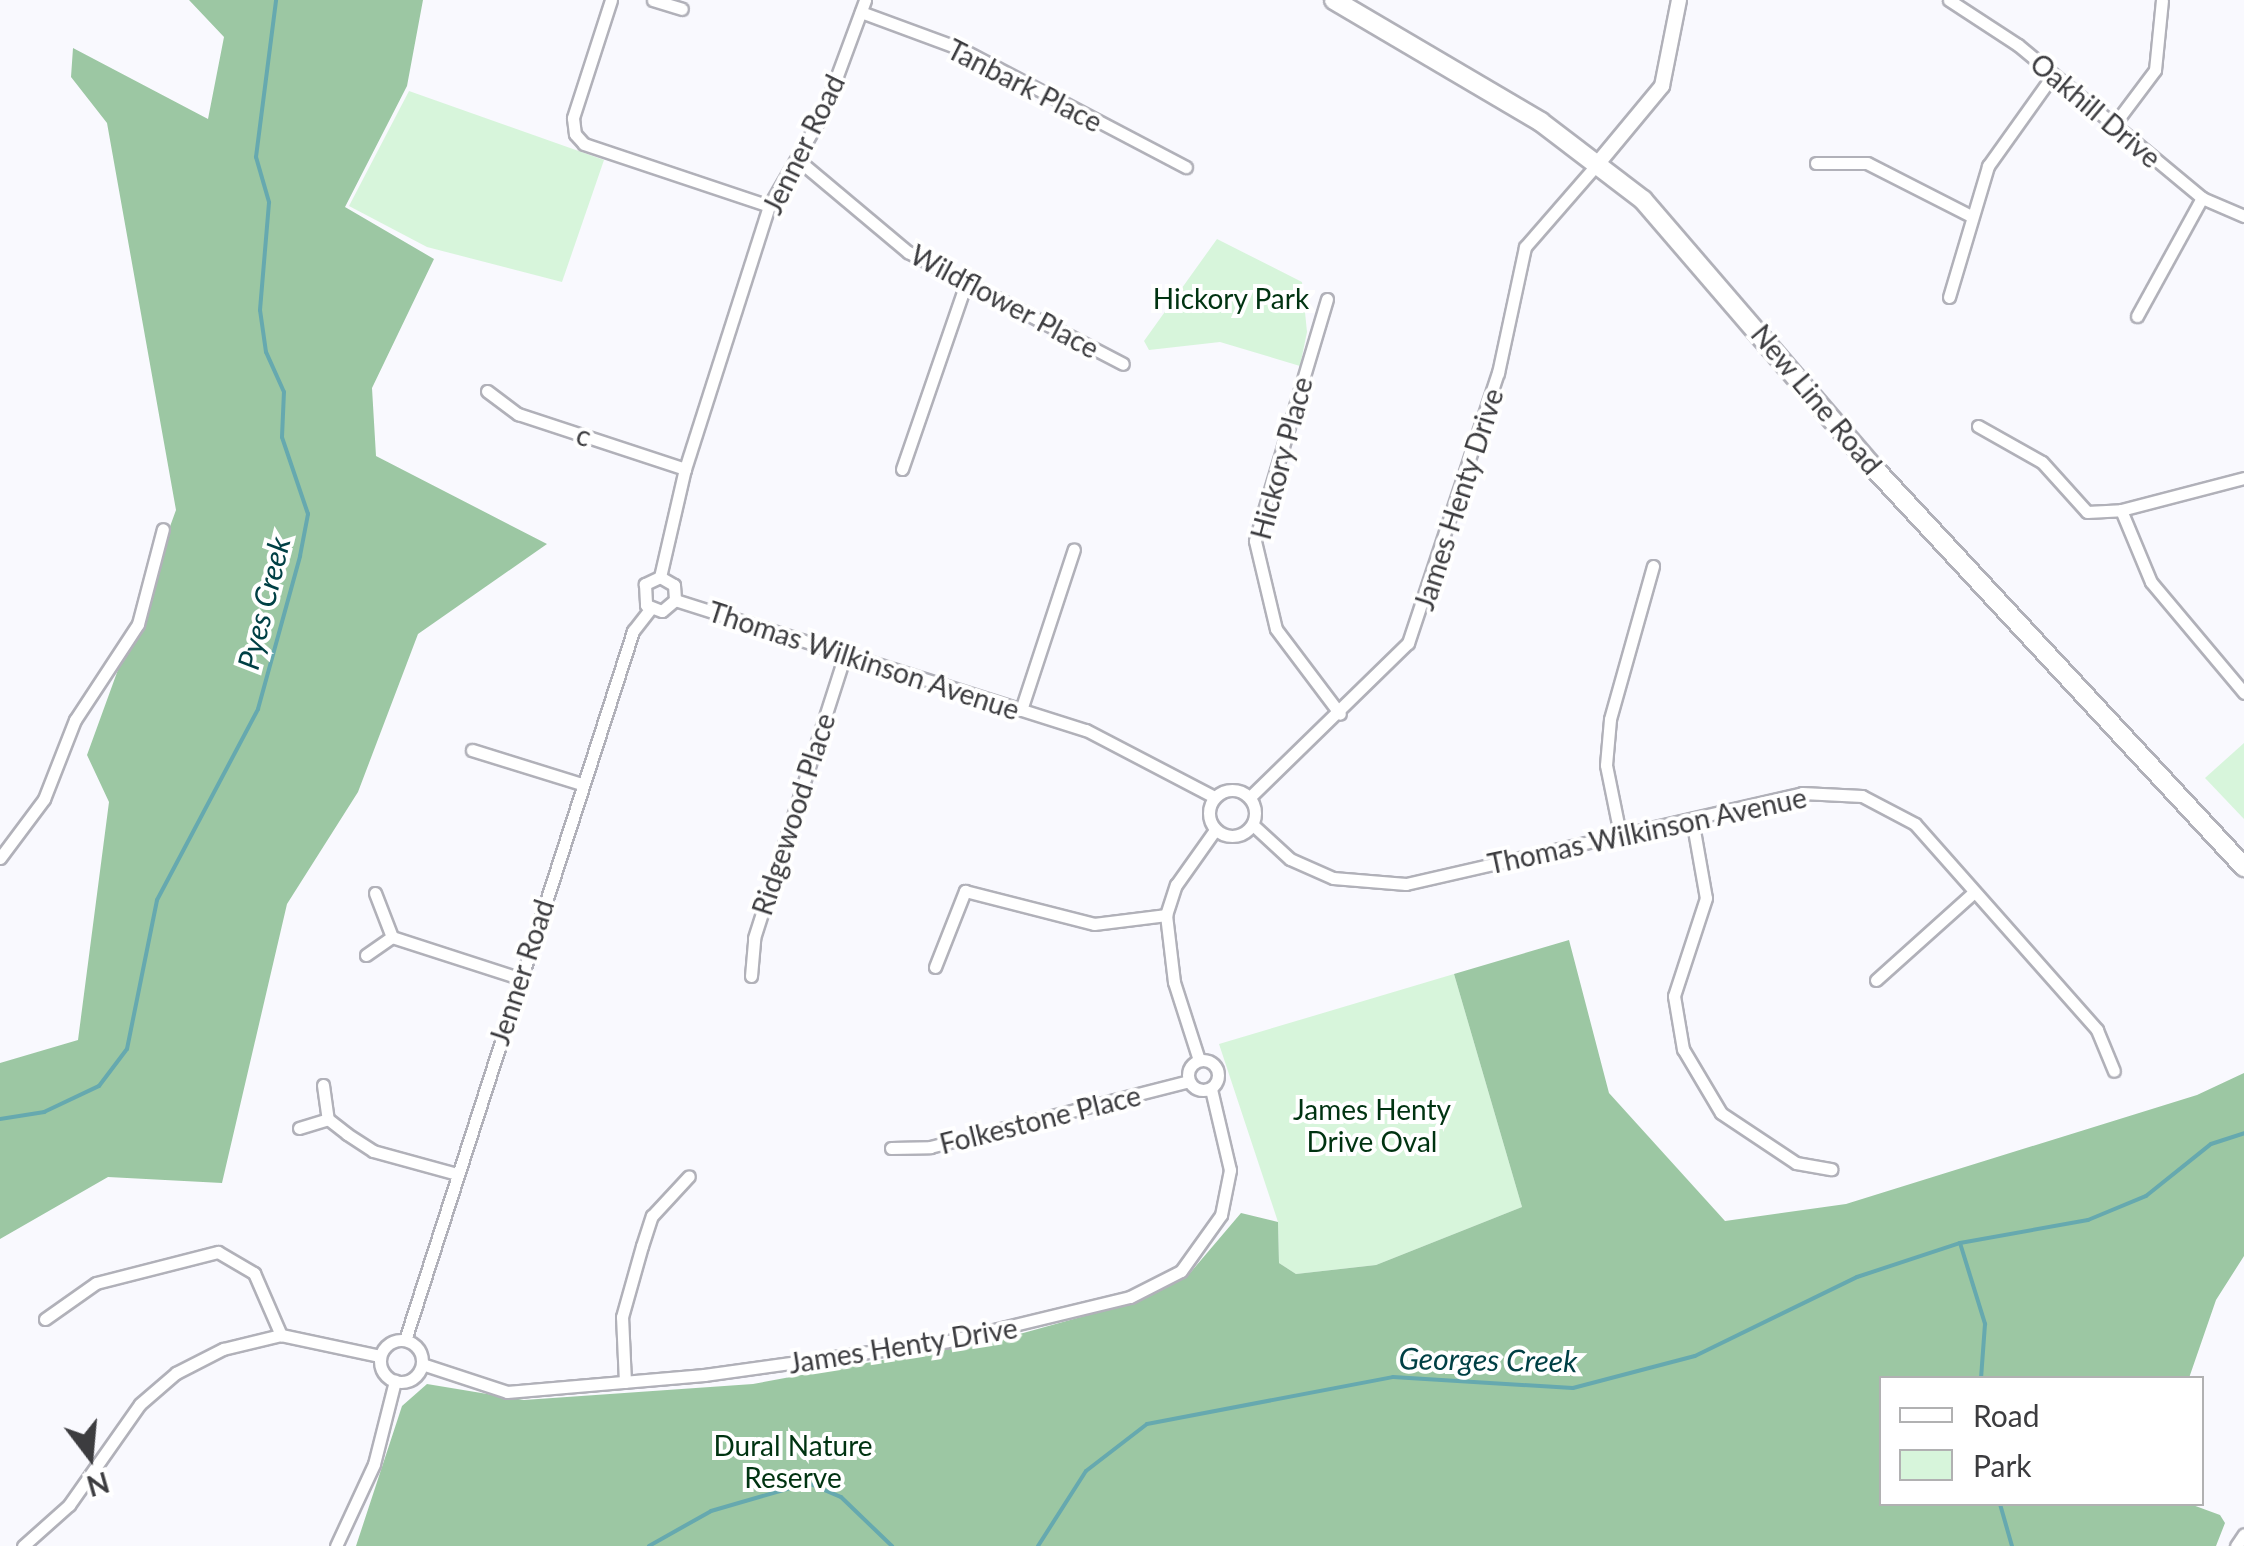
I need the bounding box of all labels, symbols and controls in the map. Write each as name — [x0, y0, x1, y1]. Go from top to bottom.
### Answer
street label: Tanbark Place — [942, 32, 1108, 138]
street label: Oakhill Drive — [2024, 46, 2168, 174]
street label: Jenner Road — [755, 69, 851, 219]
street label: Wildflower Place — [905, 237, 1105, 365]
park label: Hickory Park — [1152, 281, 1310, 315]
street label: New Line Road — [1745, 317, 1889, 481]
street label: Hickory Place — [1243, 373, 1319, 543]
street label: James Henty Drive — [1406, 384, 1510, 614]
street label: c — [572, 417, 596, 453]
water label: Pyes Creek — [229, 533, 297, 673]
street label: Thomas Wilkinson Avenue — [704, 594, 1024, 726]
street label: Ridgewood Place — [745, 709, 841, 919]
street label: Thomas Wilkinson Avenue — [1484, 780, 1810, 880]
street label: Jenner Road — [482, 895, 560, 1049]
street label: Folkestone Place — [936, 1078, 1144, 1160]
park label: James Henty Drive Oval — [1293, 1092, 1451, 1158]
street label: James Henty Drive — [786, 1310, 1020, 1380]
water label: Georges Creek — [1398, 1339, 1578, 1379]
legend — [1879, 1376, 2204, 1506]
text: Road — [1973, 1397, 2040, 1433]
north arrow — [40, 1406, 140, 1506]
park label: Dural Nature Reserve — [713, 1428, 873, 1494]
text: Park — [1973, 1447, 2032, 1483]
text: N — [83, 1466, 113, 1504]

